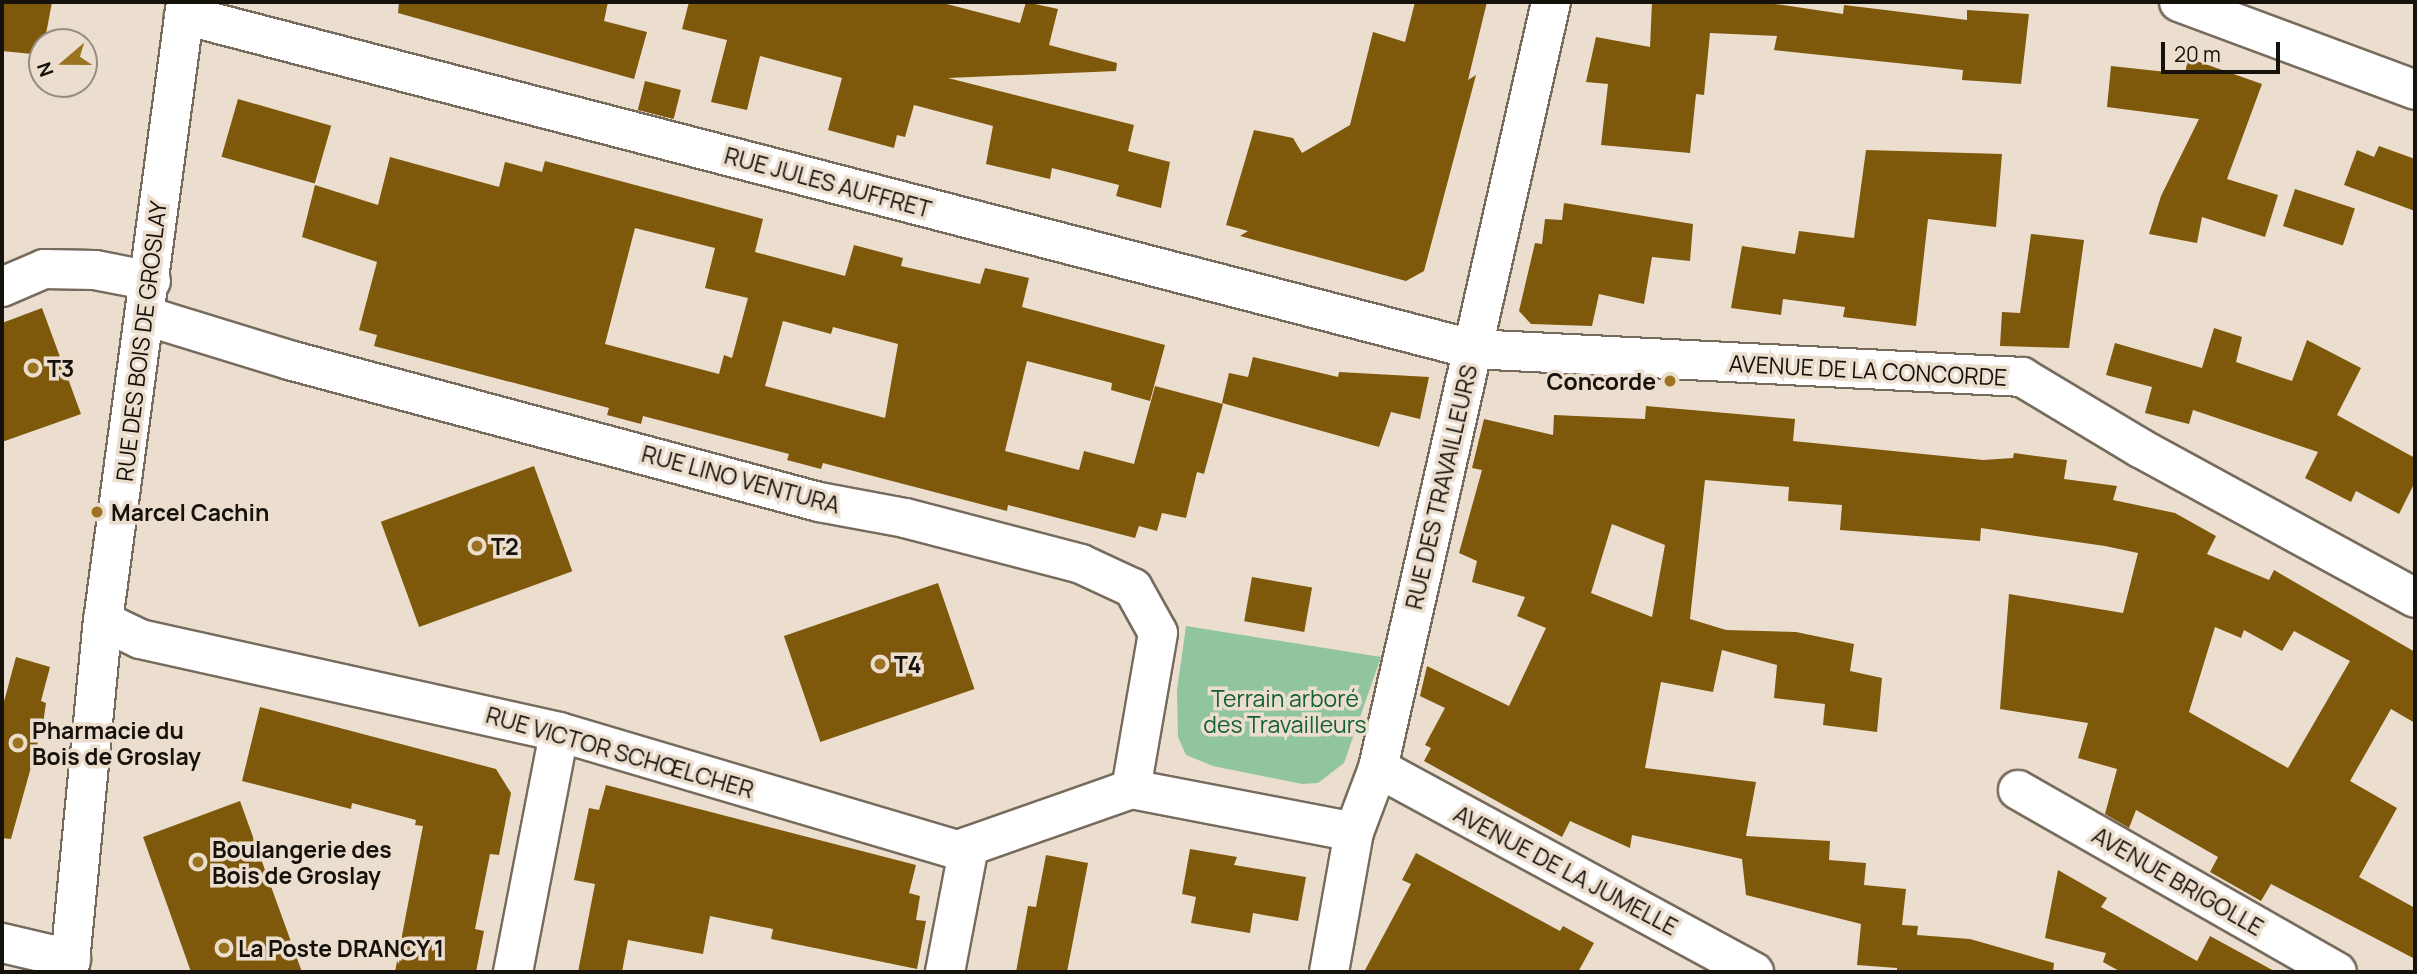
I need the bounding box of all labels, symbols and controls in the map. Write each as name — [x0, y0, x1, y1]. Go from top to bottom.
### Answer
north arrow — [28, 28, 98, 98]
scale bar — [2165, 28, 2284, 72]
text: 20 m — [2174, 40, 2221, 68]
text: N — [31, 59, 60, 80]
street label: RUE JULES AUFFRET — [722, 141, 934, 223]
street label: RUE DES BOIS DE GROSLAY — [110, 199, 172, 483]
street label: AVENUE DE LA CONCORDE — [1728, 349, 2008, 391]
place label: T3 — [47, 354, 74, 382]
marker: T3 — [25, 360, 41, 376]
street label: RUE DES TRAVAILLEURS — [1399, 362, 1483, 612]
place label: Concorde — [1547, 367, 1656, 395]
marker: Concorde — [1662, 373, 1678, 389]
street label: RUE LINO VENTURA — [639, 439, 843, 519]
place label: Marcel Cachin — [111, 498, 269, 526]
marker: Marcel Cachin — [89, 504, 105, 520]
place label: T2 — [491, 532, 519, 560]
marker: T2 — [469, 538, 485, 554]
place label: T4 — [894, 650, 921, 678]
marker: T4 — [872, 656, 888, 672]
park label: Terrain arboré des Travailleurs — [1203, 684, 1367, 738]
street label: RUE VICTOR SCHŒLCHER — [483, 701, 757, 803]
place label: Pharmacie du Bois de Groslay — [32, 716, 201, 770]
marker: Pharmacie du Bois de Groslay — [10, 735, 26, 751]
street label: AVENUE DE LA JUMELLE — [1449, 799, 1683, 941]
street label: AVENUE BRIGOLLE — [2088, 821, 2268, 941]
place label: Boulangerie des Bois de Groslay — [212, 835, 392, 889]
marker: Boulangerie des Bois de Groslay — [190, 854, 206, 870]
place label: La Poste DRANCY 1 — [238, 934, 445, 962]
marker: La Poste DRANCY 1 — [216, 940, 232, 956]

